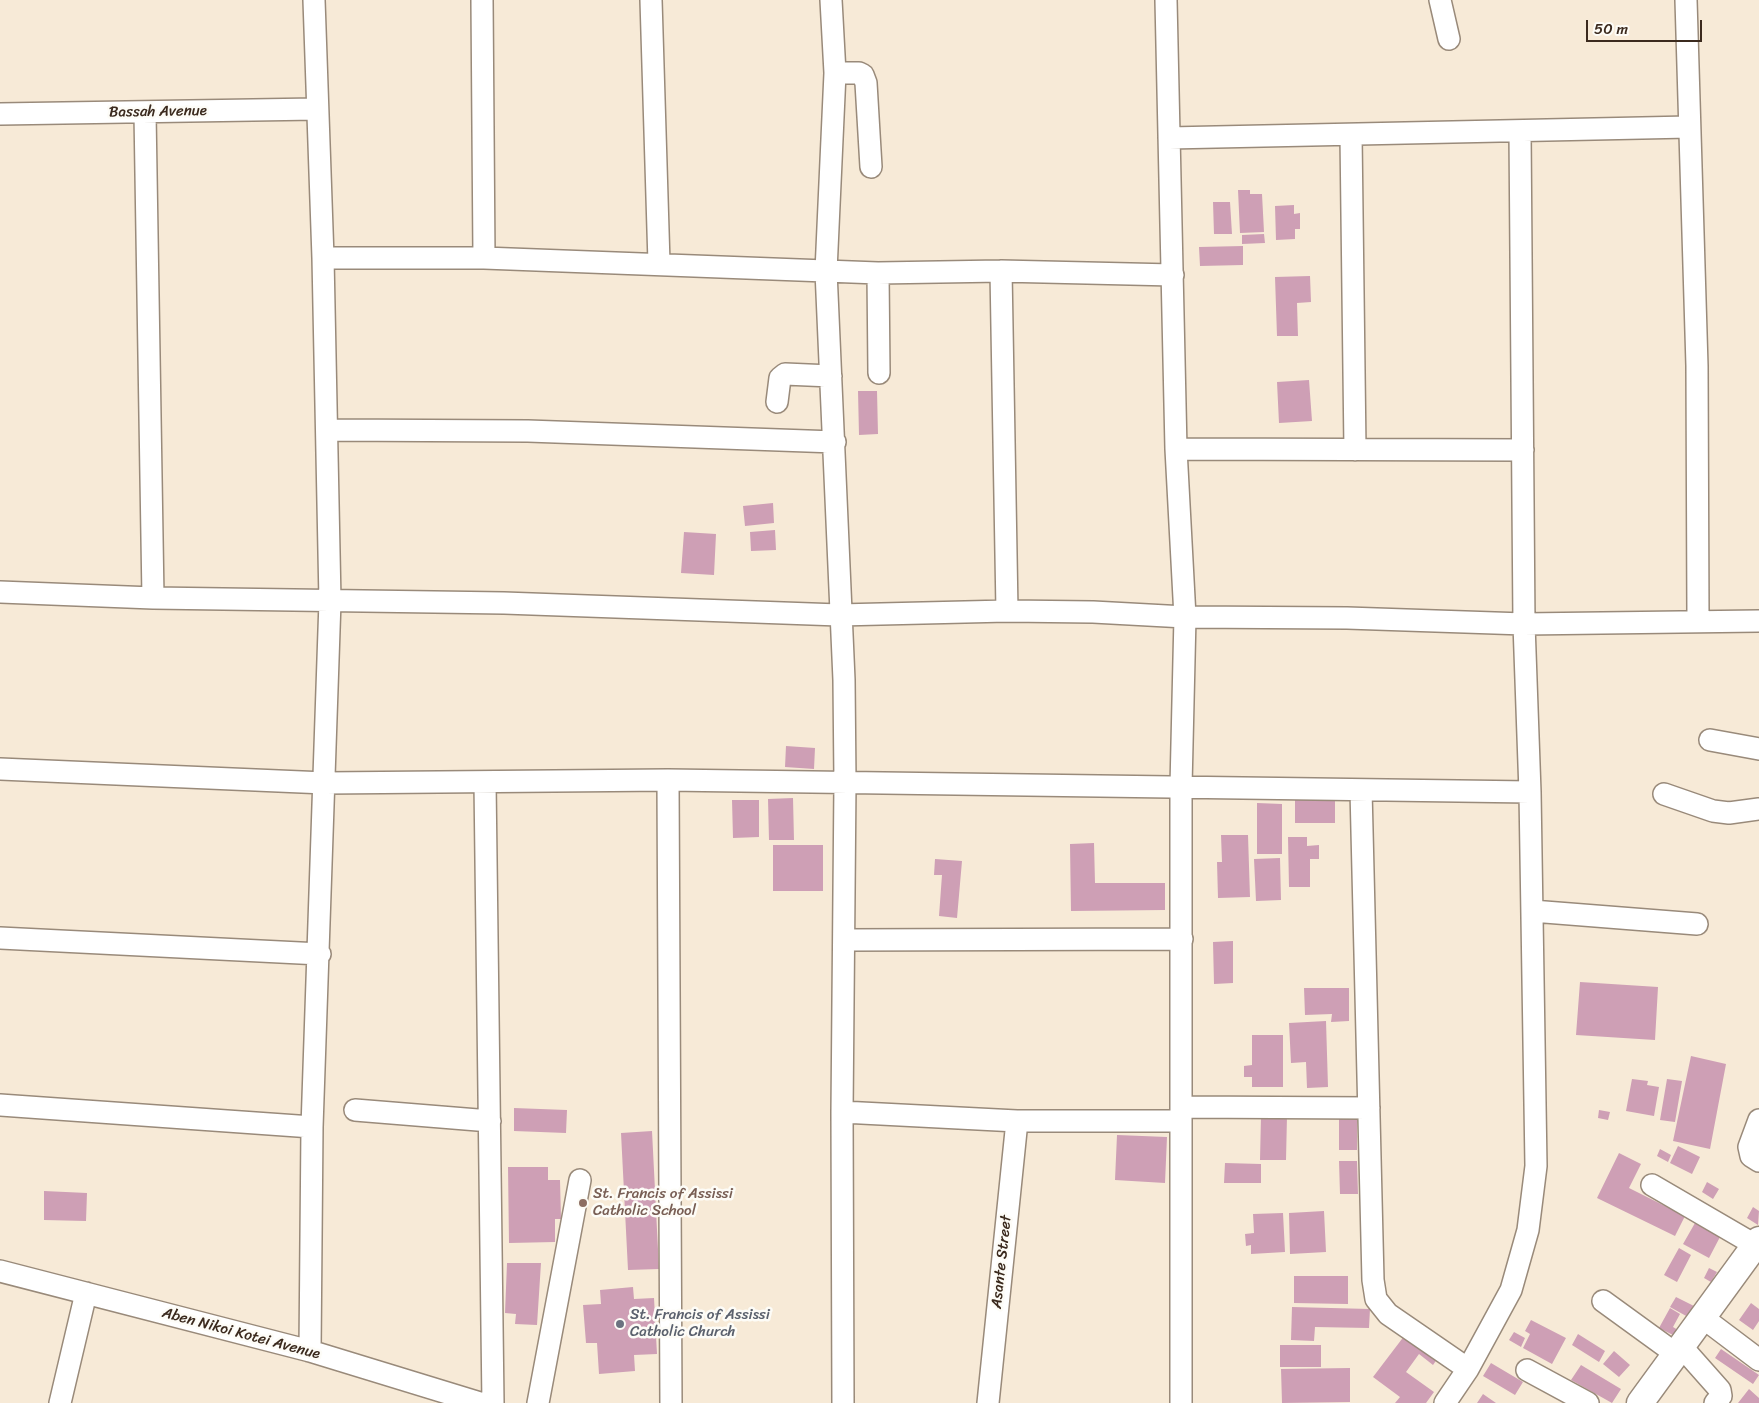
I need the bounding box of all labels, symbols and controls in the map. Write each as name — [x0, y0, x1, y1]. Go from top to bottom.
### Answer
scale bar — [1589, 10, 1705, 42]
text: 50 m — [1594, 16, 1628, 42]
street label: Bassah Avenue — [109, 102, 207, 122]
place label: St. Francis of Assissi Catholic School — [593, 1185, 733, 1220]
marker: St. Francis of Assissi Catholic School — [577, 1197, 589, 1209]
street label: Asante Street — [988, 1215, 1016, 1309]
street label: Aben Nikoi Kotei Avenue — [160, 1304, 322, 1364]
place label: St. Francis of Assissi Catholic Church — [630, 1306, 770, 1341]
marker: St. Francis of Assissi Catholic Church — [614, 1318, 626, 1330]

